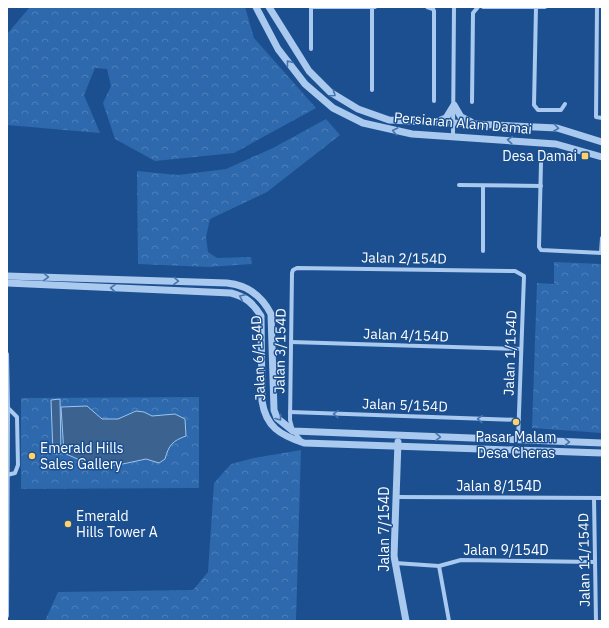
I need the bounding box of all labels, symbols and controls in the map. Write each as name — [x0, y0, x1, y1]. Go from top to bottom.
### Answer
one-way arrow — [287, 60, 294, 67]
one-way arrow — [329, 89, 336, 96]
street label: Persiaran Alam Damai — [393, 108, 533, 138]
one-way arrow — [553, 123, 559, 132]
one-way arrow — [392, 127, 398, 136]
one-way arrow — [507, 136, 513, 145]
place label: Desa Damai — [502, 147, 577, 165]
marker: Desa Damai — [580, 151, 590, 161]
street label: Jalan 2/154D — [361, 248, 447, 268]
one-way arrow — [43, 272, 49, 281]
one-way arrow — [173, 277, 179, 285]
one-way arrow — [110, 284, 116, 293]
one-way arrow — [239, 294, 246, 302]
street label: Jalan 3/154D — [270, 308, 290, 394]
street label: Jalan 1/154D — [500, 310, 520, 396]
street label: Jalan 6/154D — [247, 315, 269, 401]
street label: Jalan 4/154D — [363, 325, 449, 345]
street label: Jalan 5/154D — [362, 395, 448, 415]
one-way arrow — [333, 410, 339, 418]
one-way arrow — [274, 413, 281, 420]
one-way arrow — [477, 415, 483, 423]
marker: Pasar Malam Desa Cheras — [511, 417, 521, 427]
place label: Pasar Malam Desa Cheras — [476, 428, 556, 462]
one-way arrow — [435, 433, 441, 441]
one-way arrow — [564, 437, 570, 446]
place label: Emerald Hills Sales Gallery — [40, 439, 124, 473]
marker: Emerald Hills Sales Gallery — [27, 451, 37, 461]
street label: Jalan 8/154D — [456, 477, 542, 495]
street label: Jalan 7/154D — [375, 486, 393, 572]
place label: Emerald Hills Tower A — [76, 507, 158, 541]
street label: Jalan 11/154D — [574, 513, 594, 607]
marker: Emerald Hills Tower A — [63, 519, 73, 529]
street label: Jalan 9/154D — [463, 541, 549, 559]

